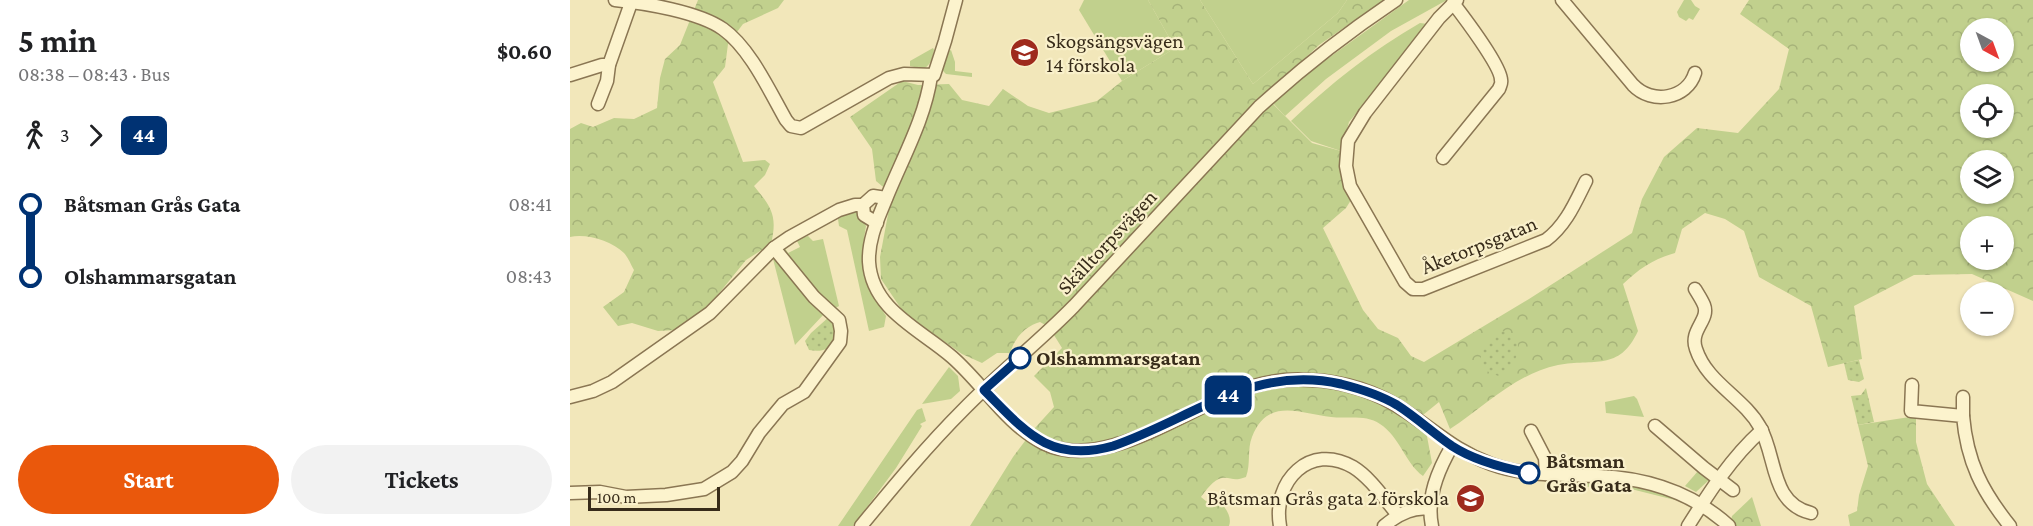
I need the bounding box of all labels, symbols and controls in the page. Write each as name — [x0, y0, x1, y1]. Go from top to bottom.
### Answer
north arrow — [1960, 18, 2014, 72]
map controls — [1960, 18, 2014, 336]
text: 5 min — [18, 22, 97, 59]
place label: Skogsängsvägen 14 förskola — [1046, 29, 1183, 77]
school or university icon: Skogsängsvägen 14 förskola — [1009, 37, 1041, 69]
text: $0.60 — [497, 39, 552, 64]
text: 08:38 – 08:43 · Bus — [18, 63, 170, 85]
button: locate — [1960, 84, 2014, 138]
icon: walk — [18, 119, 51, 152]
icon: forward — [79, 119, 112, 152]
text: 44 — [133, 123, 155, 147]
text: 3 — [60, 124, 70, 146]
button: layers — [1960, 150, 2014, 204]
street label: Skälltorpsvägen — [1052, 185, 1162, 299]
text: Båtsman Grås Gata — [64, 192, 240, 217]
text: 08:41 — [509, 193, 552, 215]
street label: Åketorpsgatan — [1418, 211, 1540, 279]
button: + — [1960, 216, 2014, 270]
text: Olshammarsgatan — [64, 264, 236, 289]
text: 08:43 — [506, 265, 552, 287]
button: − — [1960, 282, 2014, 336]
place label: Olshammarsgatan — [1036, 346, 1200, 370]
marker: Olshammarsgatan — [1009, 347, 1031, 369]
line badge: 44 — [1201, 376, 1255, 414]
text: 44 — [1217, 383, 1239, 407]
button: Start — [18, 445, 279, 514]
button: Tickets — [291, 445, 552, 514]
place label: Båtsman Grås Gata — [1546, 449, 1633, 497]
marker: Båtsman Grås Gata — [1518, 462, 1540, 484]
school or university icon: Båtsman Grås gata 2 förskola — [1454, 482, 1486, 514]
scale bar — [588, 484, 720, 512]
place label: Båtsman Grås gata 2 förskola — [1207, 486, 1449, 510]
text: 100 m — [597, 489, 636, 506]

